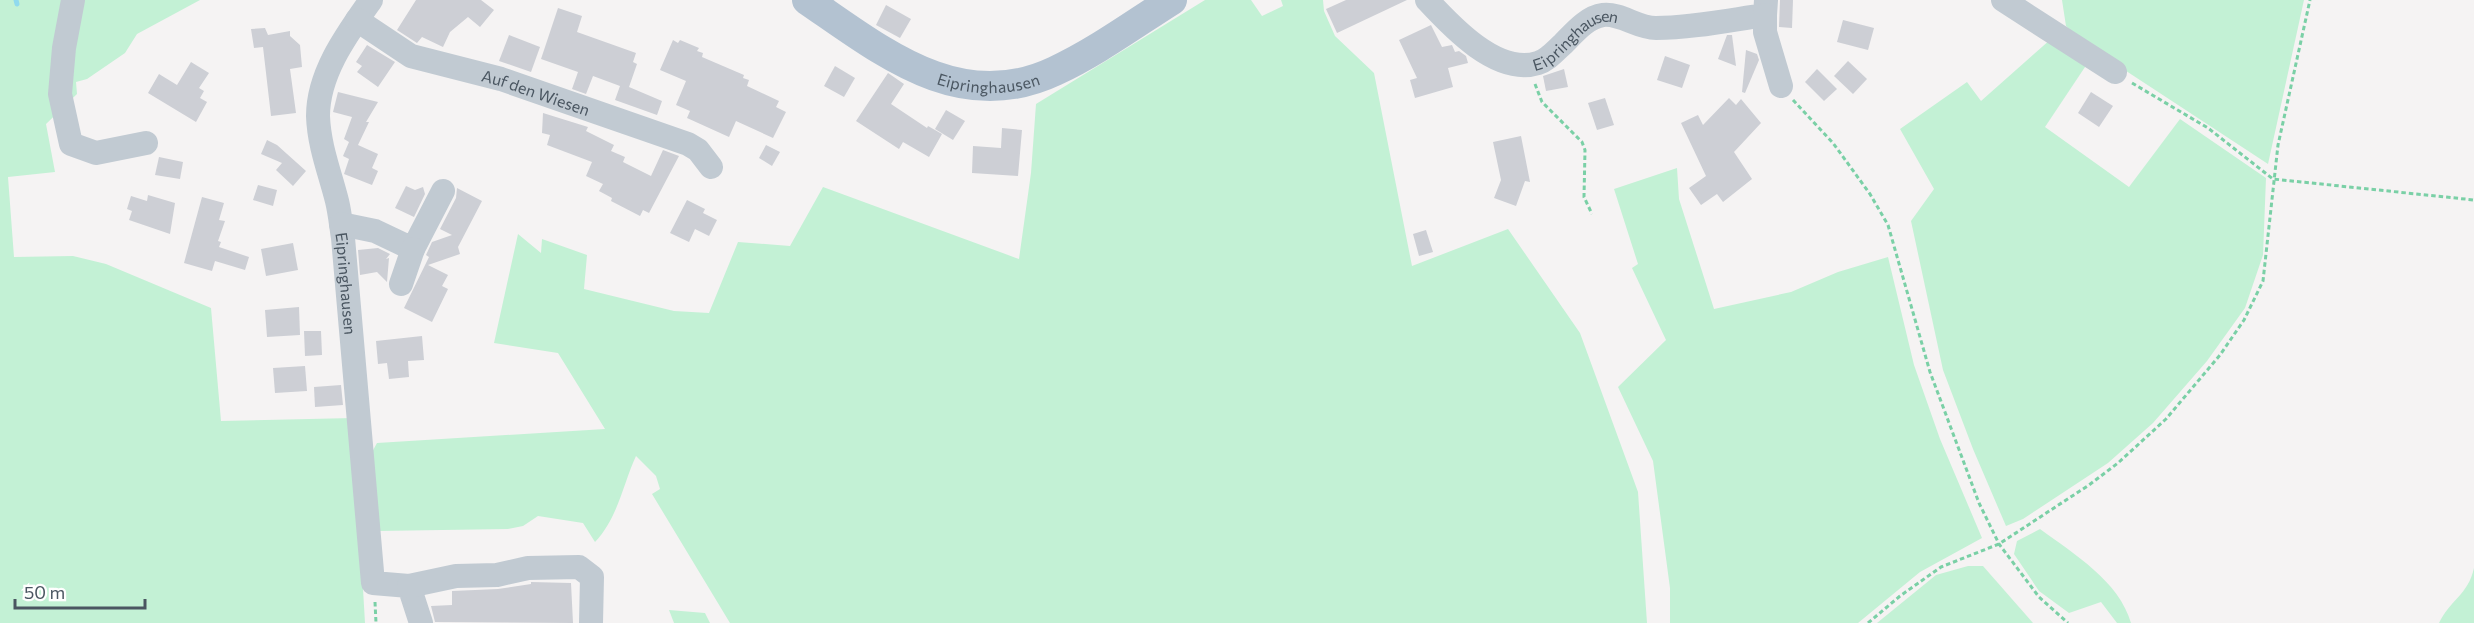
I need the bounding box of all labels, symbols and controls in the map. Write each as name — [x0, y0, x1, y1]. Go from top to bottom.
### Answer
street label: Eipringhausen — [1530, 5, 1620, 74]
street label: Auf den Wiesen — [480, 65, 593, 119]
street label: Eipringhausen — [935, 68, 1042, 96]
street label: Eipringhausen — [333, 231, 361, 335]
scale bar — [15, 572, 146, 610]
text: 50 m — [24, 581, 65, 603]

